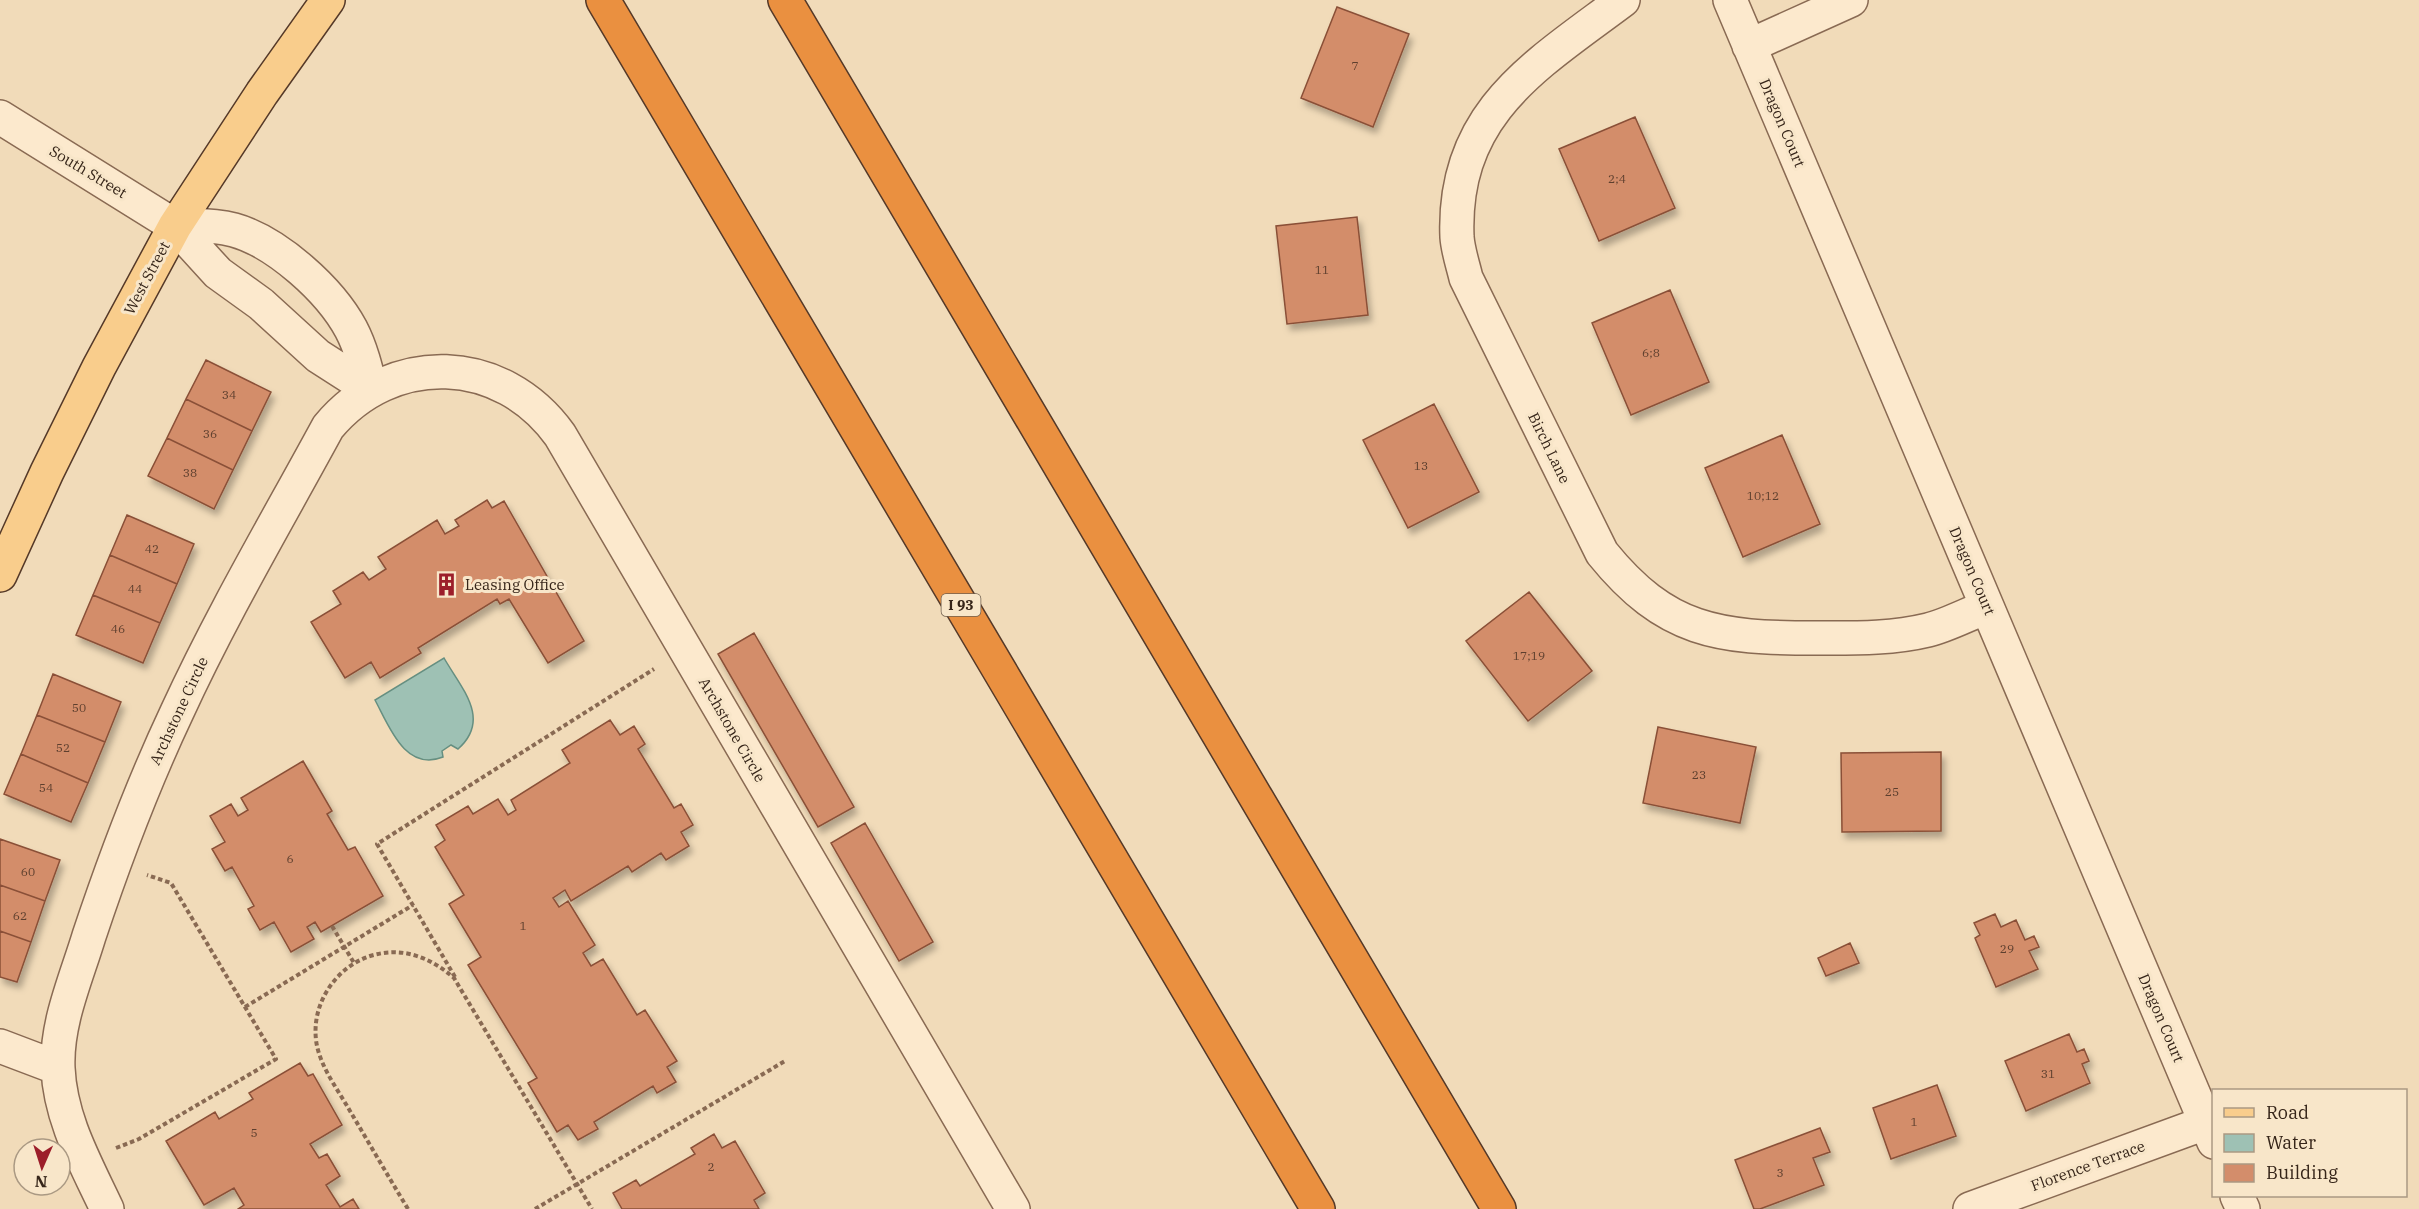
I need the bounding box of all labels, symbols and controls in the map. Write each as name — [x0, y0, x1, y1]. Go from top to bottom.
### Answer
house number: 7 — [1351, 58, 1359, 73]
street label: Dragon Court — [1755, 76, 1810, 170]
street label: South Street — [46, 141, 130, 202]
house number: 2;4 — [1608, 171, 1626, 186]
street label: West Street — [119, 238, 174, 318]
house number: 11 — [1315, 262, 1329, 277]
house number: 6;8 — [1642, 345, 1660, 360]
house number: 34 — [222, 387, 236, 402]
street label: Birch Lane — [1524, 409, 1575, 486]
house number: 36 — [203, 426, 217, 441]
house number: 13 — [1414, 458, 1428, 473]
house number: 38 — [183, 465, 197, 480]
house number: 10;12 — [1747, 488, 1779, 503]
street label: Dragon Court — [1945, 524, 2000, 618]
house number: 42 — [145, 541, 159, 556]
building icon: Leasing Office — [434, 572, 460, 598]
place label: Leasing Office — [465, 575, 565, 594]
house number: 44 — [128, 581, 142, 596]
road number: I 93 — [942, 594, 980, 616]
house number: 46 — [111, 621, 125, 636]
house number: 17;19 — [1513, 648, 1545, 663]
street label: Archstone Circle — [145, 654, 212, 768]
street label: Archstone Circle — [695, 674, 770, 785]
house number: 50 — [72, 700, 86, 715]
house number: 52 — [56, 740, 70, 755]
house number: 23 — [1692, 767, 1706, 782]
house number: 54 — [39, 780, 53, 795]
house number: 25 — [1885, 784, 1899, 799]
house number: 6 — [286, 851, 294, 866]
house number: 60 — [21, 864, 35, 879]
house number: 62 — [13, 908, 27, 923]
house number: 1 — [519, 918, 527, 933]
house number: 29 — [2000, 941, 2014, 956]
street label: Dragon Court — [2134, 971, 2189, 1065]
house number: 31 — [2041, 1066, 2055, 1081]
legend — [2212, 1089, 2407, 1197]
text: Road — [2266, 1101, 2309, 1124]
house number: 1 — [1910, 1114, 1918, 1129]
house number: 5 — [250, 1125, 258, 1140]
text: Water — [2266, 1131, 2316, 1154]
street label: Florence Terrace — [2028, 1136, 2147, 1195]
north arrow — [12, 1137, 72, 1197]
house number: 2 — [707, 1159, 715, 1174]
text: Building — [2266, 1161, 2338, 1184]
house number: 3 — [1776, 1165, 1784, 1180]
text: N — [34, 1172, 48, 1192]

